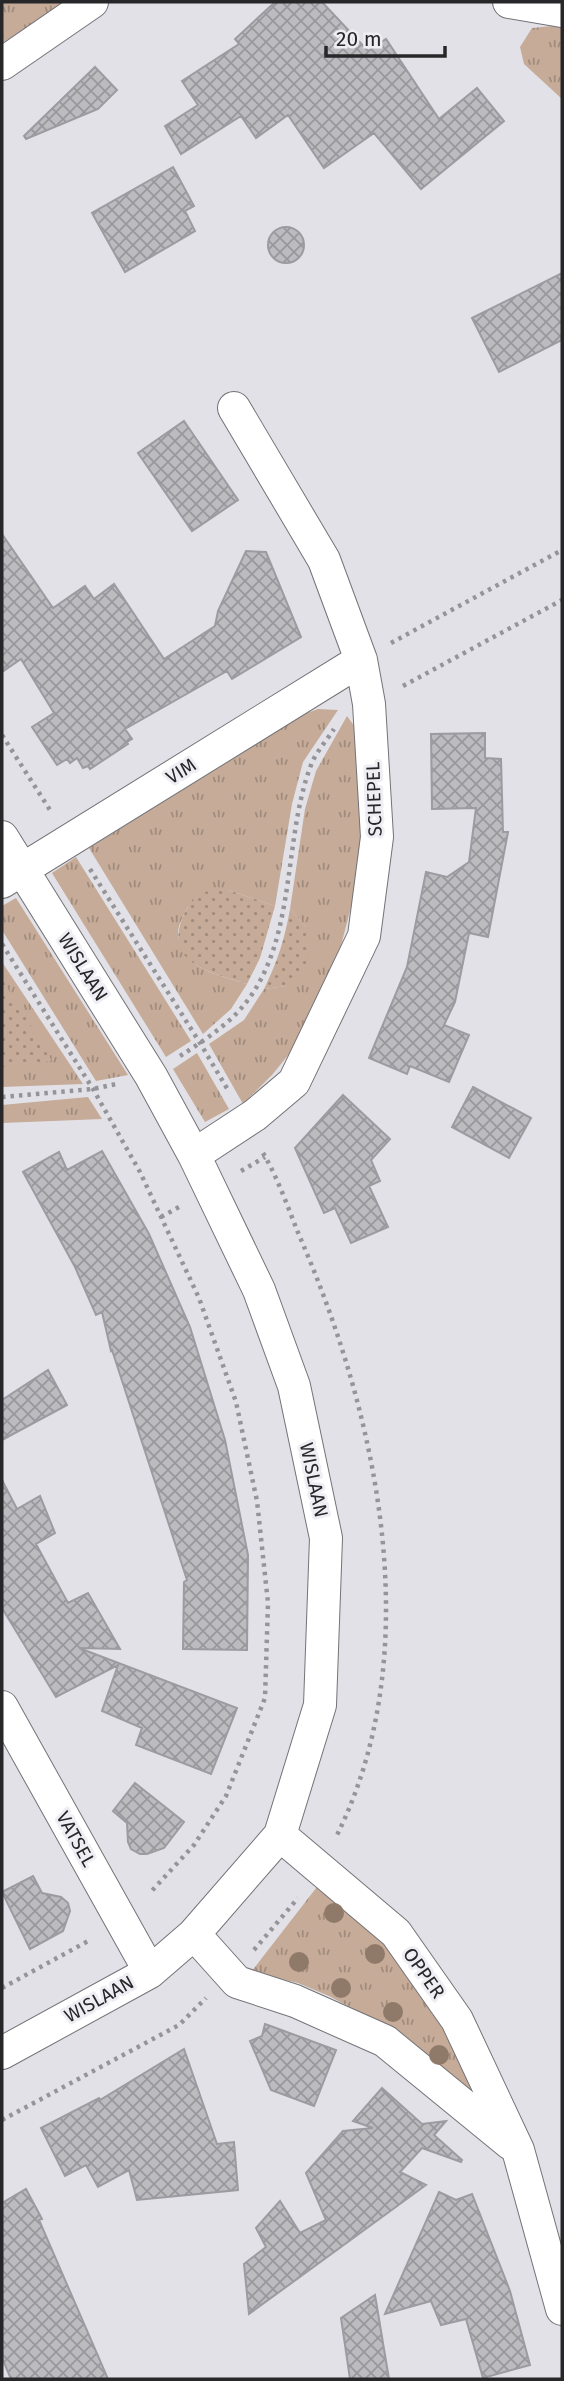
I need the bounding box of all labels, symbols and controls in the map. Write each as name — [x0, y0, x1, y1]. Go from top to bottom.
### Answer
scale bar — [326, 14, 445, 58]
text: 20 m — [336, 26, 382, 52]
street label: VIM — [162, 753, 200, 789]
street label: SCHEPEL — [361, 761, 387, 837]
street label: WISLAAN — [53, 929, 113, 1005]
street label: WISLAAN — [295, 1441, 333, 1519]
street label: VATSEL — [51, 1807, 101, 1871]
street label: OPPER — [398, 1943, 450, 2003]
street label: WISLAAN — [60, 1971, 138, 2027]

